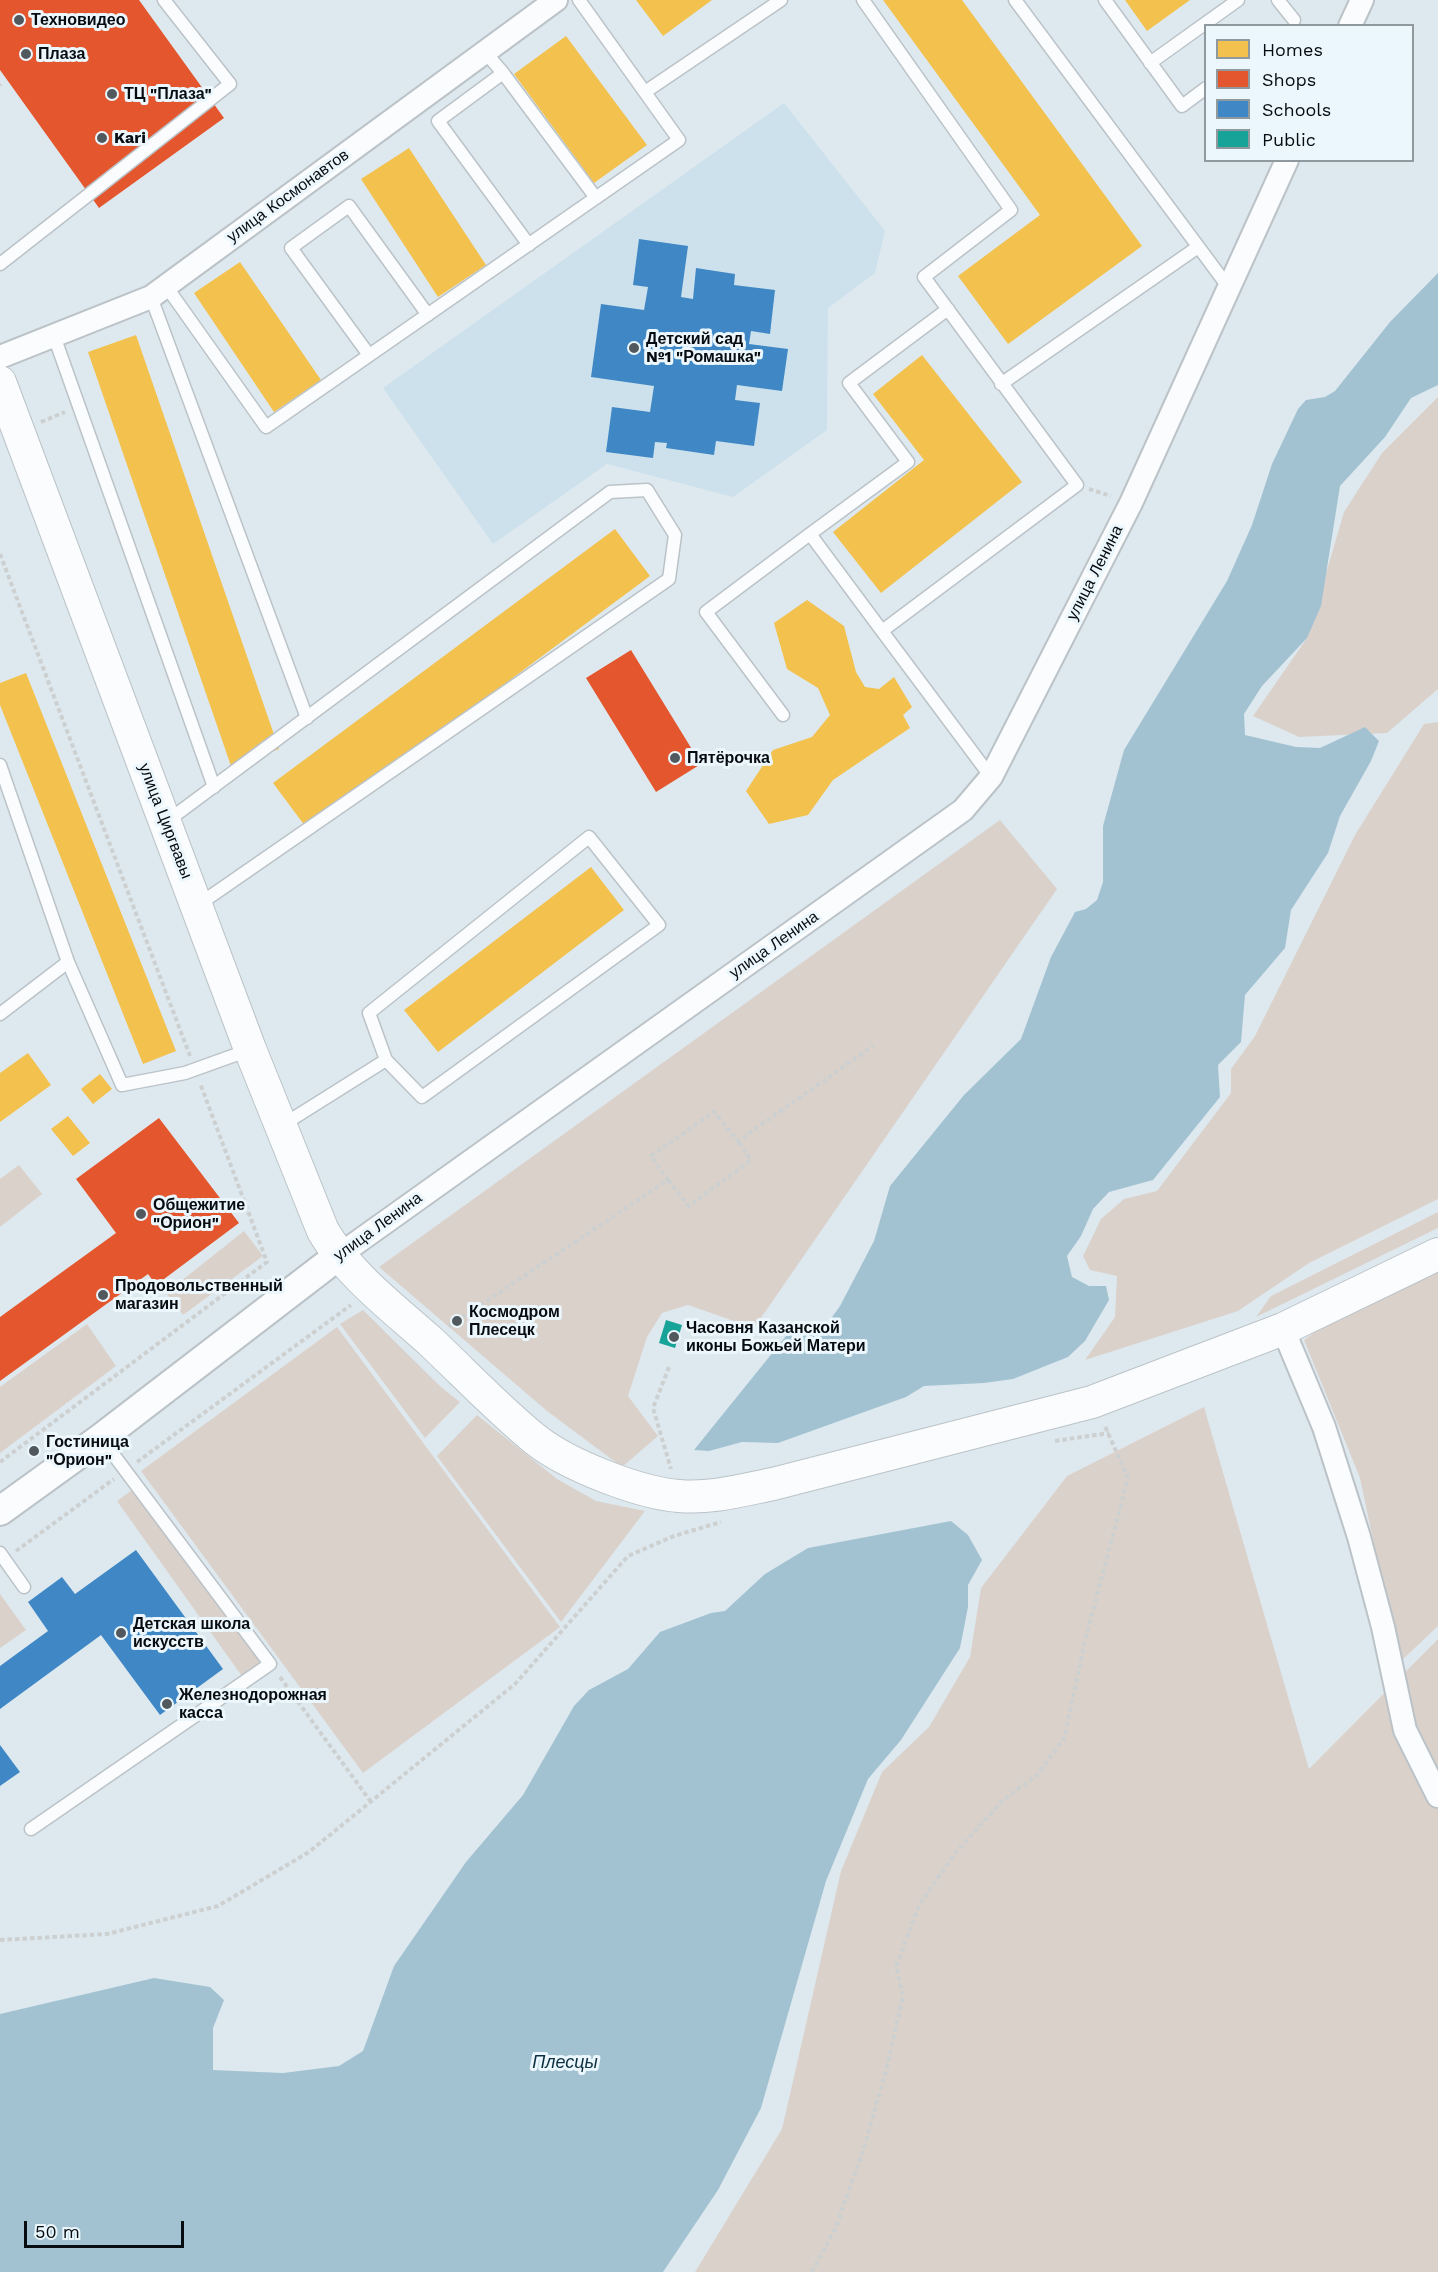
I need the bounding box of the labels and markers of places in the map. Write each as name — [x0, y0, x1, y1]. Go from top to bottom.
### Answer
place label: Техновидео — [31, 10, 126, 30]
marker: Техновидео — [12, 13, 26, 27]
place label: Плаза — [38, 44, 85, 64]
marker: Плаза — [19, 47, 33, 61]
place label: ТЦ "Плаза" — [124, 84, 212, 104]
marker: ТЦ "Плаза" — [105, 87, 119, 101]
place label: Kari — [114, 128, 146, 148]
marker: Kari — [95, 131, 109, 145]
place label: Детский сад №1 "Ромашка" — [646, 329, 761, 367]
marker: Детский сад №1 "Ромашка" — [627, 341, 641, 355]
place label: Пятёрочка — [687, 748, 770, 768]
marker: Пятёрочка — [668, 751, 682, 765]
place label: Общежитие "Орион" — [153, 1195, 245, 1233]
marker: Общежитие "Орион" — [134, 1207, 148, 1221]
place label: Продовольственный магазин — [115, 1276, 283, 1314]
marker: Продовольственный магазин — [96, 1288, 110, 1302]
place label: Космодром Плесецк — [469, 1302, 560, 1340]
marker: Космодром Плесецк — [450, 1314, 464, 1328]
place label: Часовня Казанской иконы Божьей Матери — [686, 1318, 866, 1356]
marker: Часовня Казанской иконы Божьей Матери — [667, 1330, 681, 1344]
place label: Гостиница "Орион" — [46, 1432, 129, 1470]
marker: Гостиница "Орион" — [27, 1444, 41, 1458]
place label: Детская школа искусств — [133, 1614, 250, 1652]
marker: Детская школа искусств — [114, 1626, 128, 1640]
place label: Железнодорожная касса — [179, 1685, 327, 1723]
marker: Железнодорожная касса — [160, 1697, 174, 1711]

